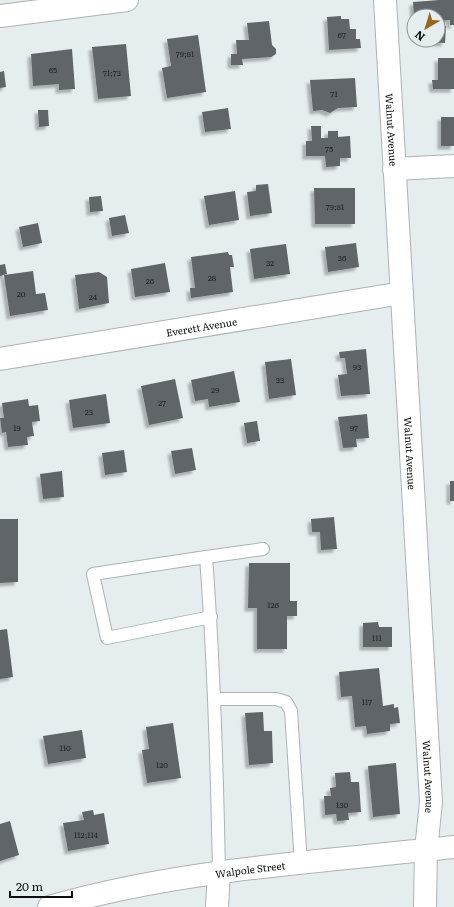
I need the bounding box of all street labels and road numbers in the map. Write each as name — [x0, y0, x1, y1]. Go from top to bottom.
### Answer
street label: Walnut Avenue — [383, 93, 402, 167]
street label: Everett Avenue — [165, 313, 238, 339]
street label: Walnut Avenue — [401, 416, 421, 490]
street label: Walnut Avenue — [420, 740, 439, 814]
street label: Walpole Street — [214, 857, 286, 880]

